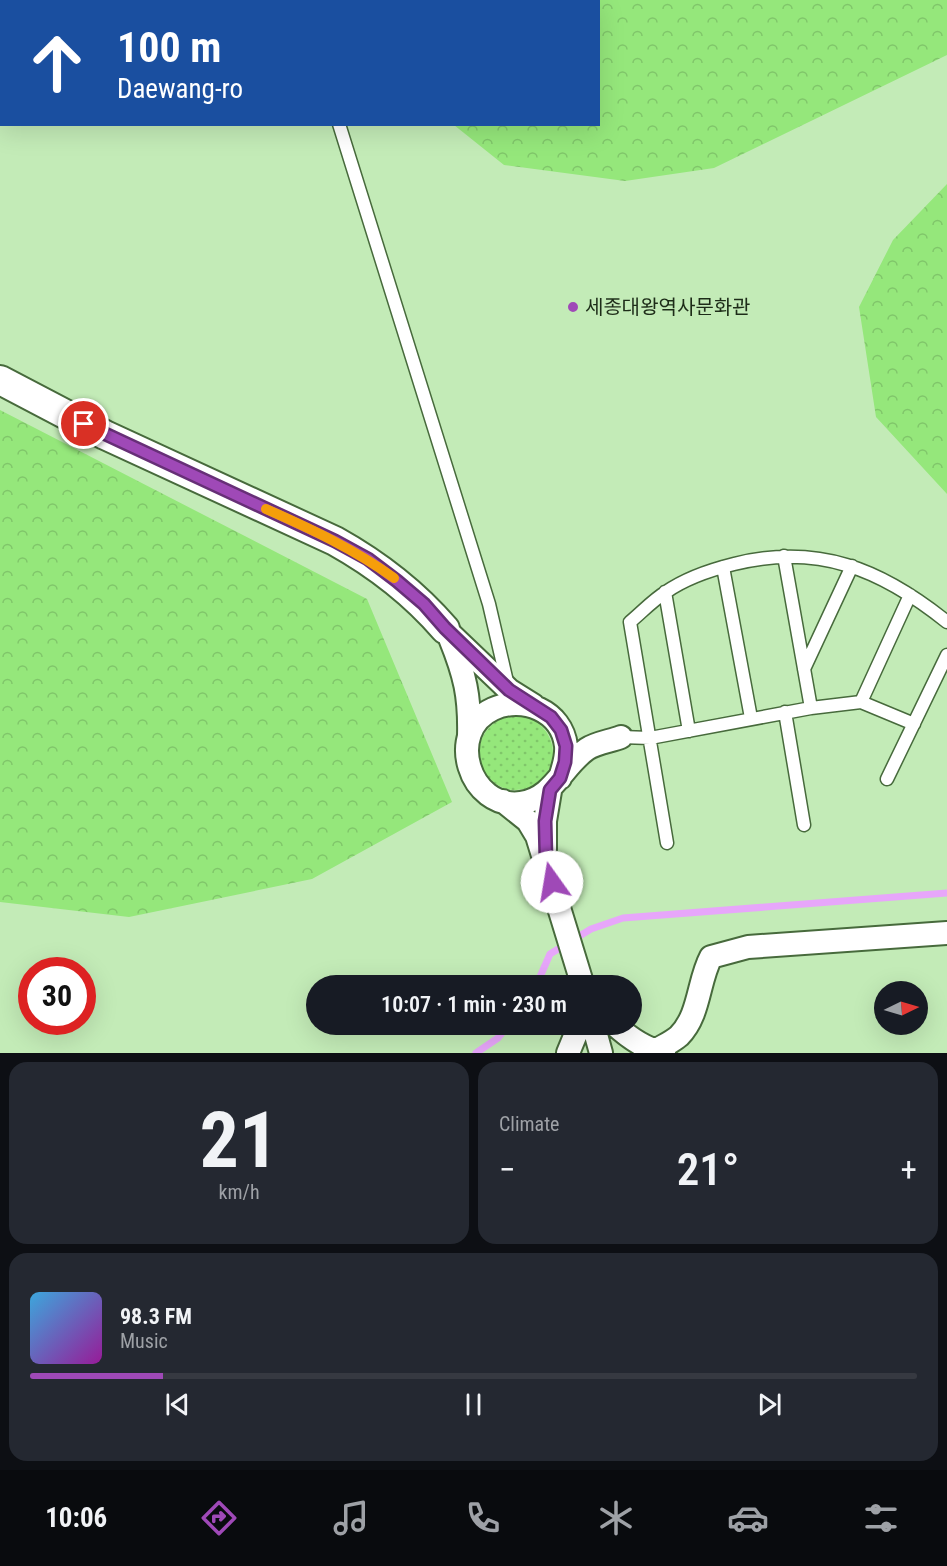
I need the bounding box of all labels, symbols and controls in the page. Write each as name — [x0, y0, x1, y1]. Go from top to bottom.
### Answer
text: 100 m — [117, 23, 222, 72]
icon: ahead — [18, 24, 96, 102]
text: Daewang-ro — [117, 73, 243, 105]
place label: 세종대왕역사문화관 — [585, 295, 751, 319]
marker: 세종대왕역사문화관 — [566, 300, 580, 314]
pin — [58, 398, 109, 449]
icon: arrive — [67, 407, 100, 440]
position arrow — [520, 850, 584, 914]
speed limit sign: 30 — [18, 957, 96, 1035]
north arrow — [874, 981, 928, 1035]
map controls — [874, 981, 928, 1035]
text: 10:07 · 1 min · 230 m — [381, 992, 567, 1017]
text: 21 — [200, 1095, 278, 1186]
text: Climate — [499, 1112, 559, 1136]
text: 21° — [677, 1143, 739, 1196]
text: − — [499, 1150, 516, 1189]
text: + — [901, 1150, 917, 1189]
text: km/h — [218, 1180, 260, 1204]
text: 98.3 FM — [120, 1304, 192, 1329]
text: Music — [120, 1329, 168, 1353]
icon: previous — [161, 1388, 194, 1421]
icon: pause — [457, 1388, 490, 1421]
icon: next — [753, 1388, 786, 1421]
icon: directions — [198, 1497, 240, 1539]
icon: music — [330, 1497, 372, 1539]
icon: phone — [462, 1497, 504, 1539]
icon: climate — [595, 1497, 637, 1539]
icon: car — [727, 1497, 769, 1539]
icon: filters — [860, 1497, 902, 1539]
text: 10:06 — [45, 1502, 107, 1534]

